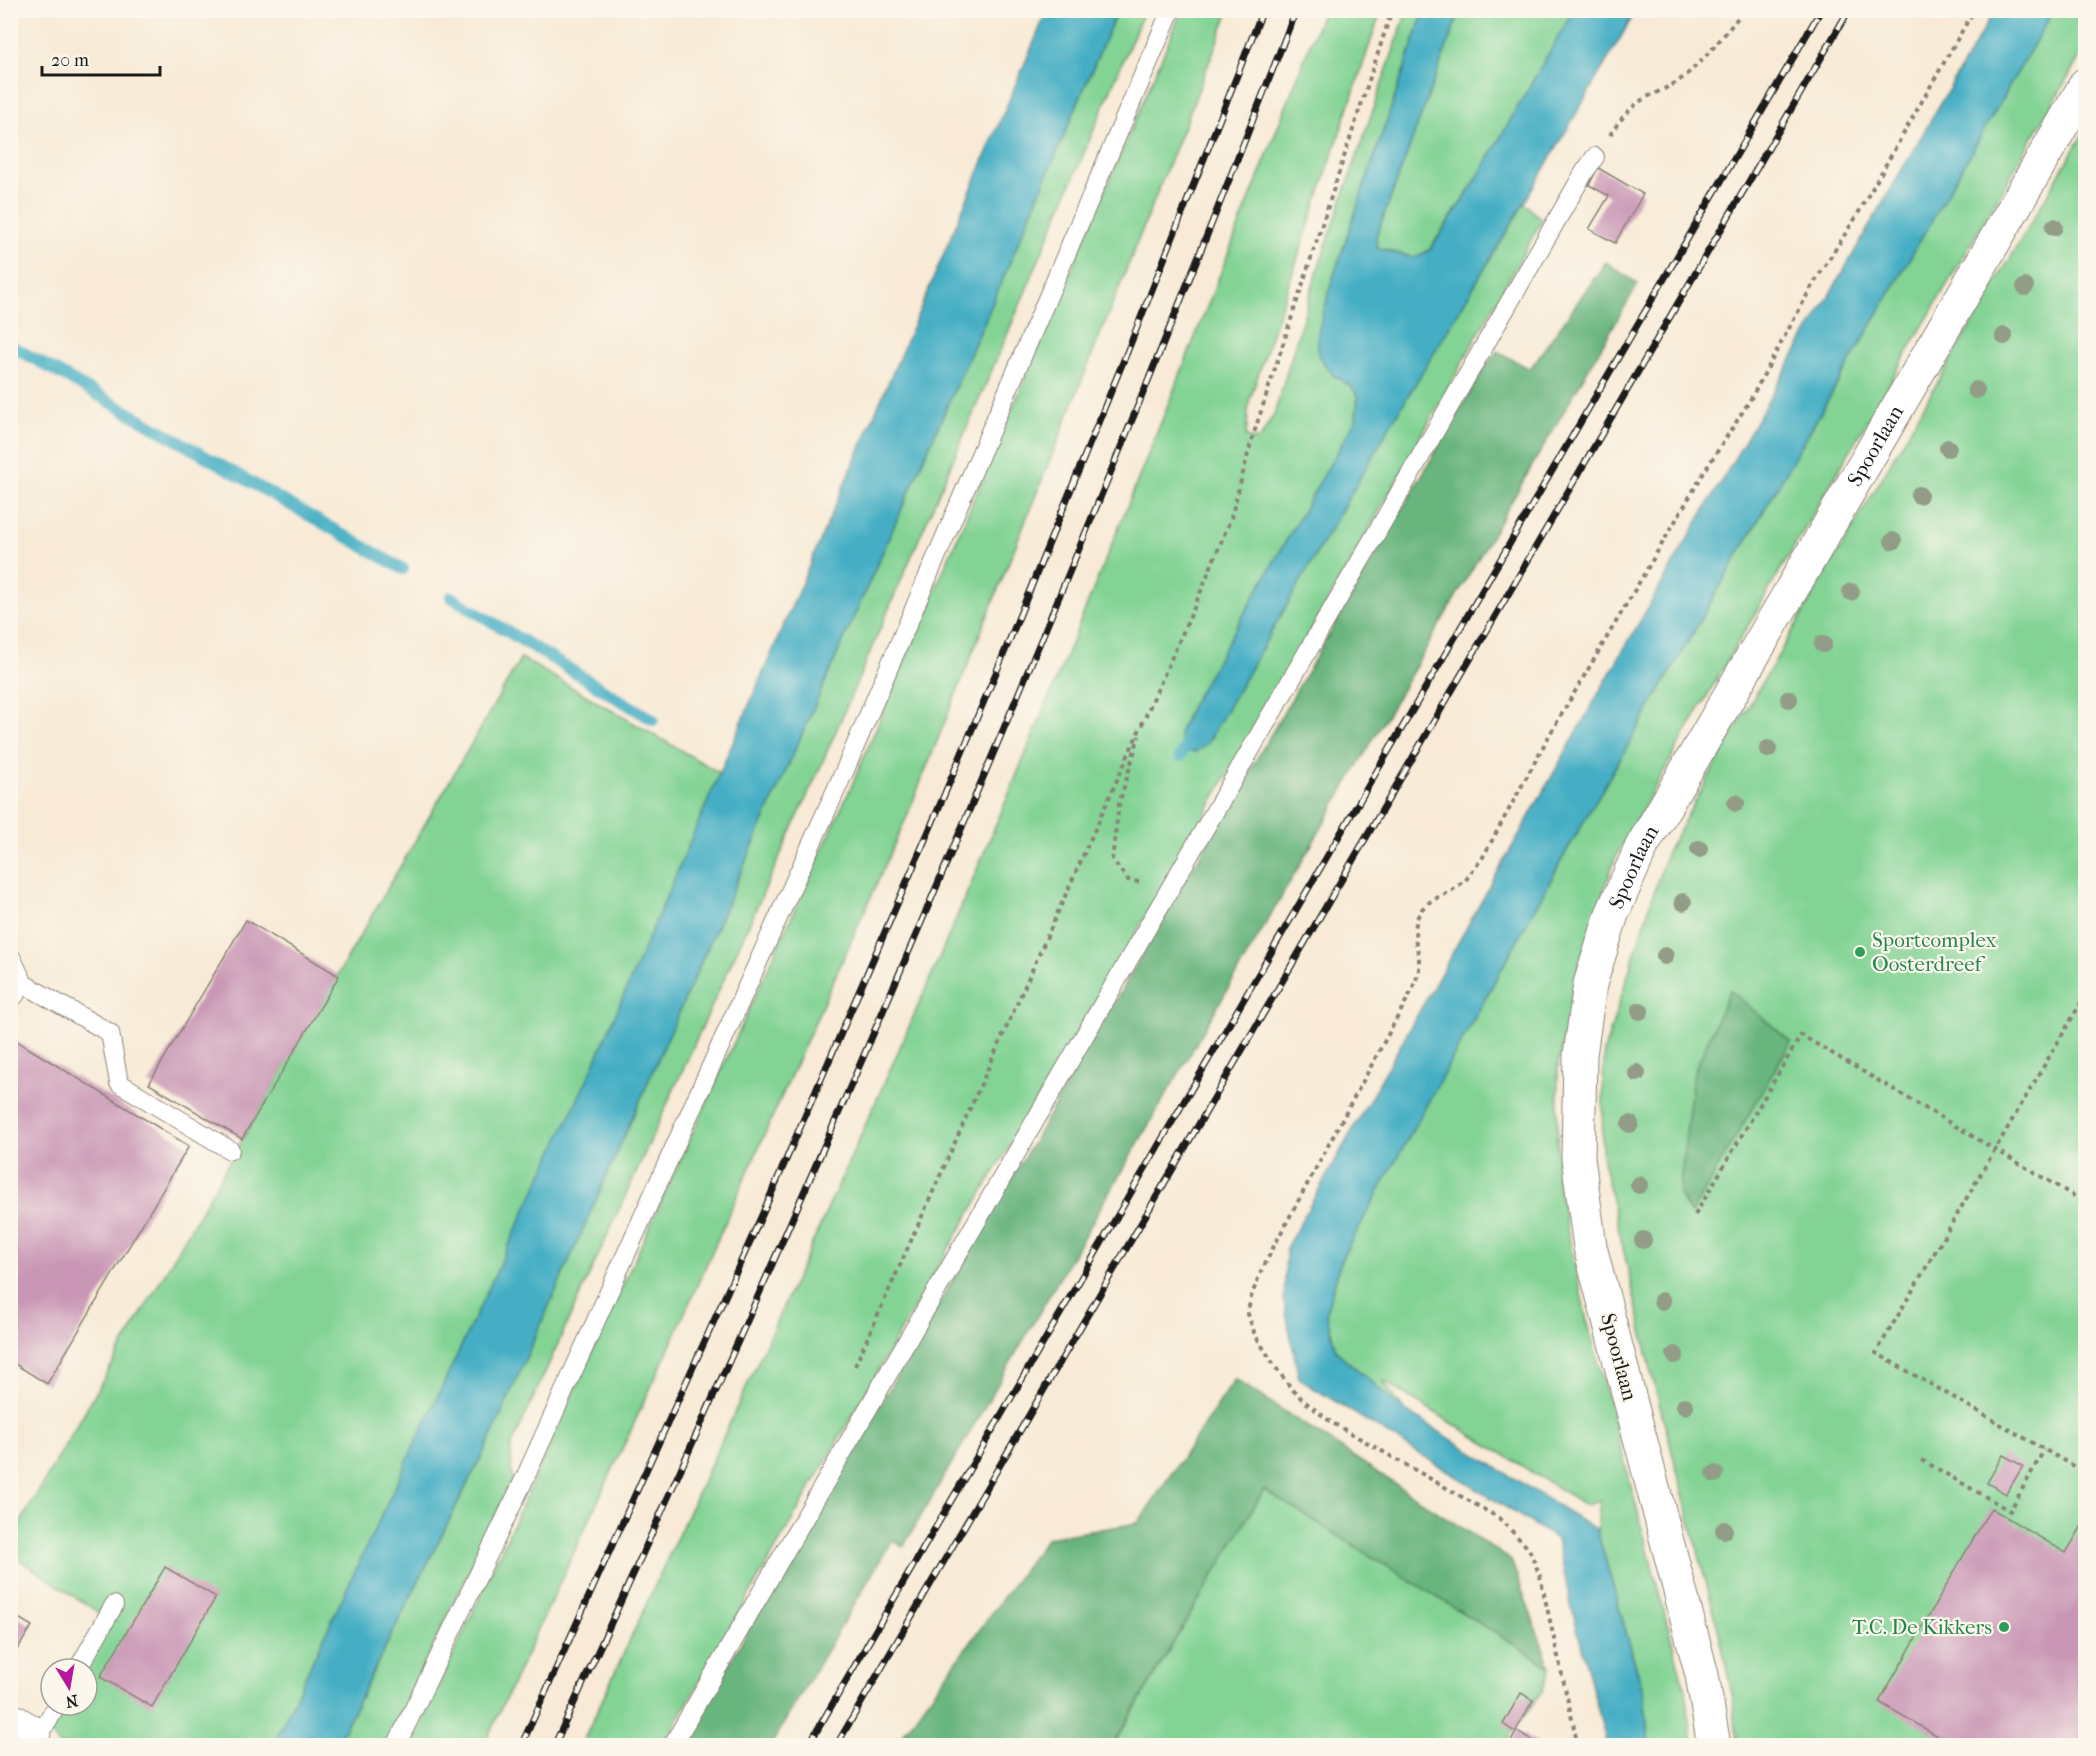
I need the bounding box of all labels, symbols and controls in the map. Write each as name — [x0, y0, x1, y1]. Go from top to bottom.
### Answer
scale bar — [42, 39, 160, 77]
text: 20 m — [51, 50, 89, 71]
street label: Spoorlaan — [1842, 401, 1908, 490]
street label: Spoorlaan — [1604, 821, 1664, 913]
place label: Sportcomplex Oosterdreef — [1872, 928, 1997, 976]
marker: Sportcomplex Oosterdreef — [1853, 945, 1867, 959]
street label: Spoorlaan — [1596, 1311, 1642, 1403]
place label: T.C. De Kikkers — [1852, 1615, 1992, 1639]
marker: T.C. De Kikkers — [1997, 1620, 2011, 1634]
north arrow — [39, 1657, 99, 1717]
text: N — [63, 1691, 80, 1712]

